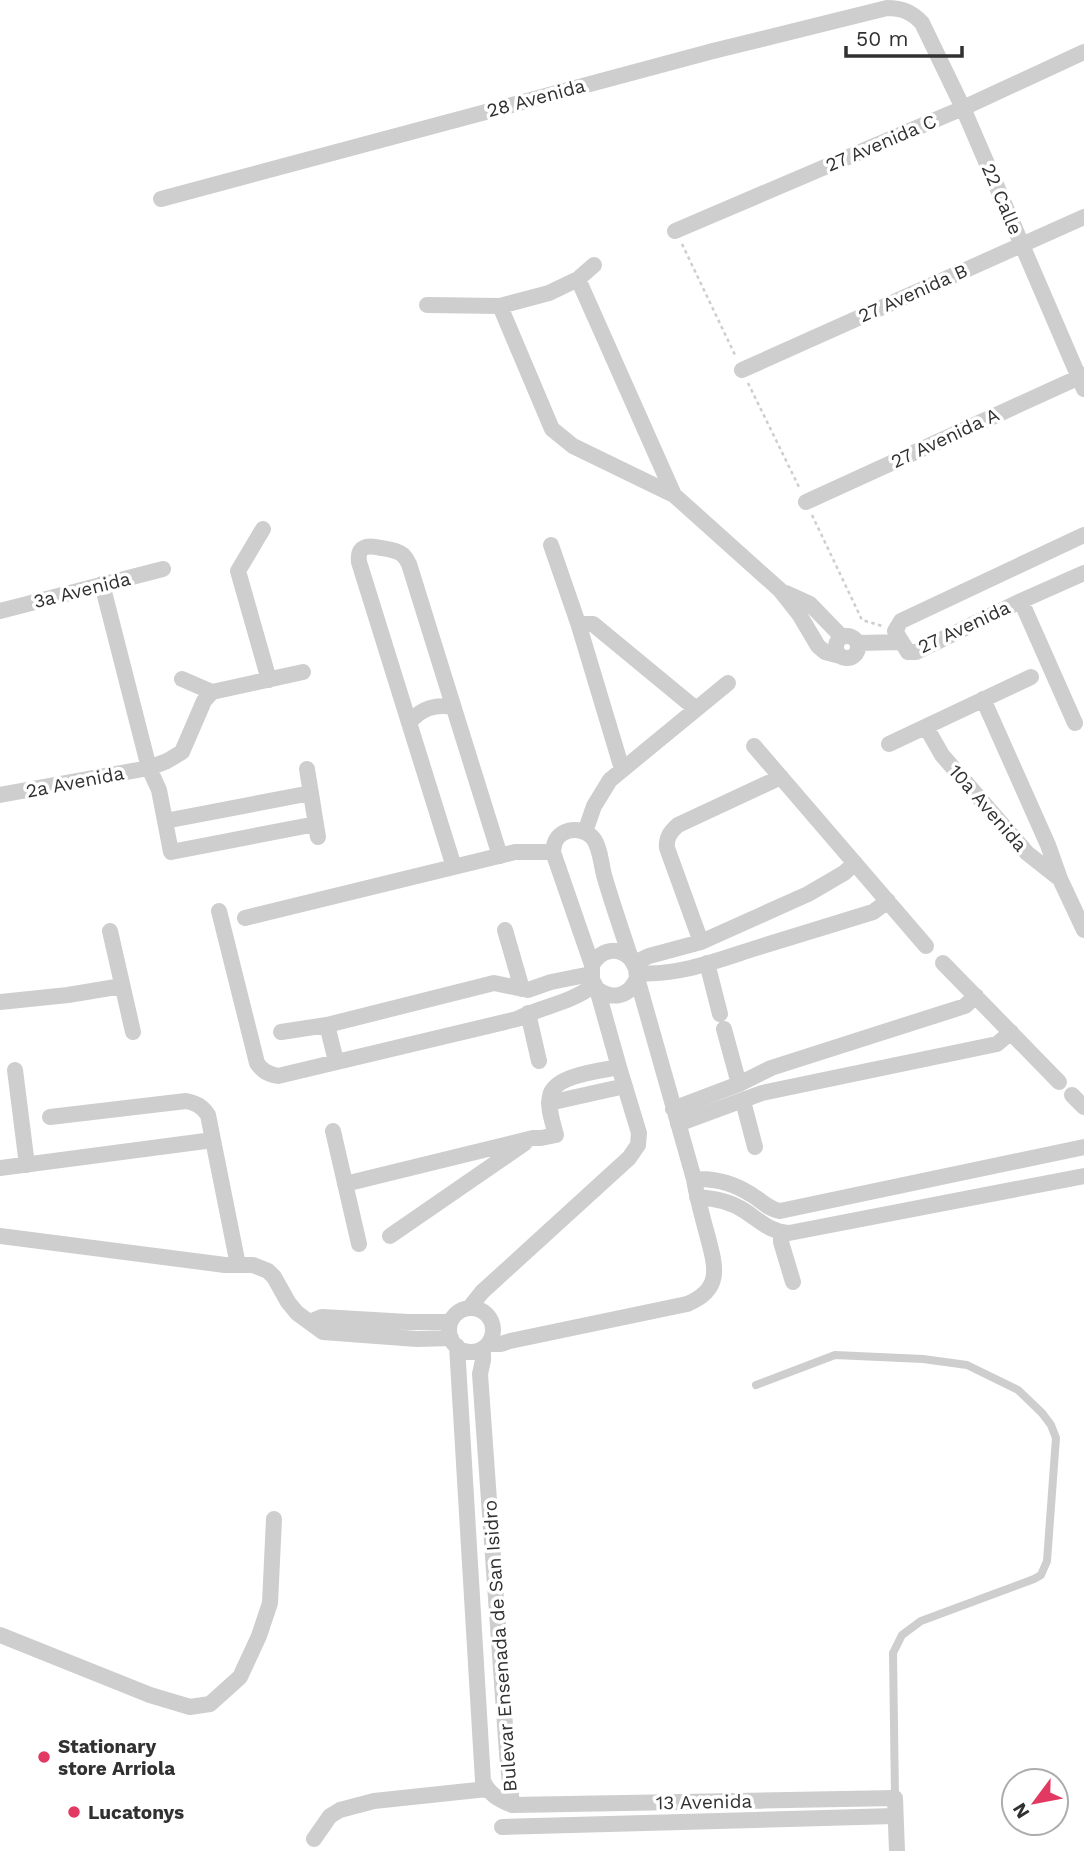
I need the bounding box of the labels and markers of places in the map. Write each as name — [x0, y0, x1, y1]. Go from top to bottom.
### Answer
place label: Stationary store Arriola — [58, 1735, 175, 1780]
marker: Stationary store Arriola — [36, 1749, 52, 1765]
place label: Lucatonys — [88, 1801, 184, 1824]
marker: Lucatonys — [66, 1804, 82, 1820]

